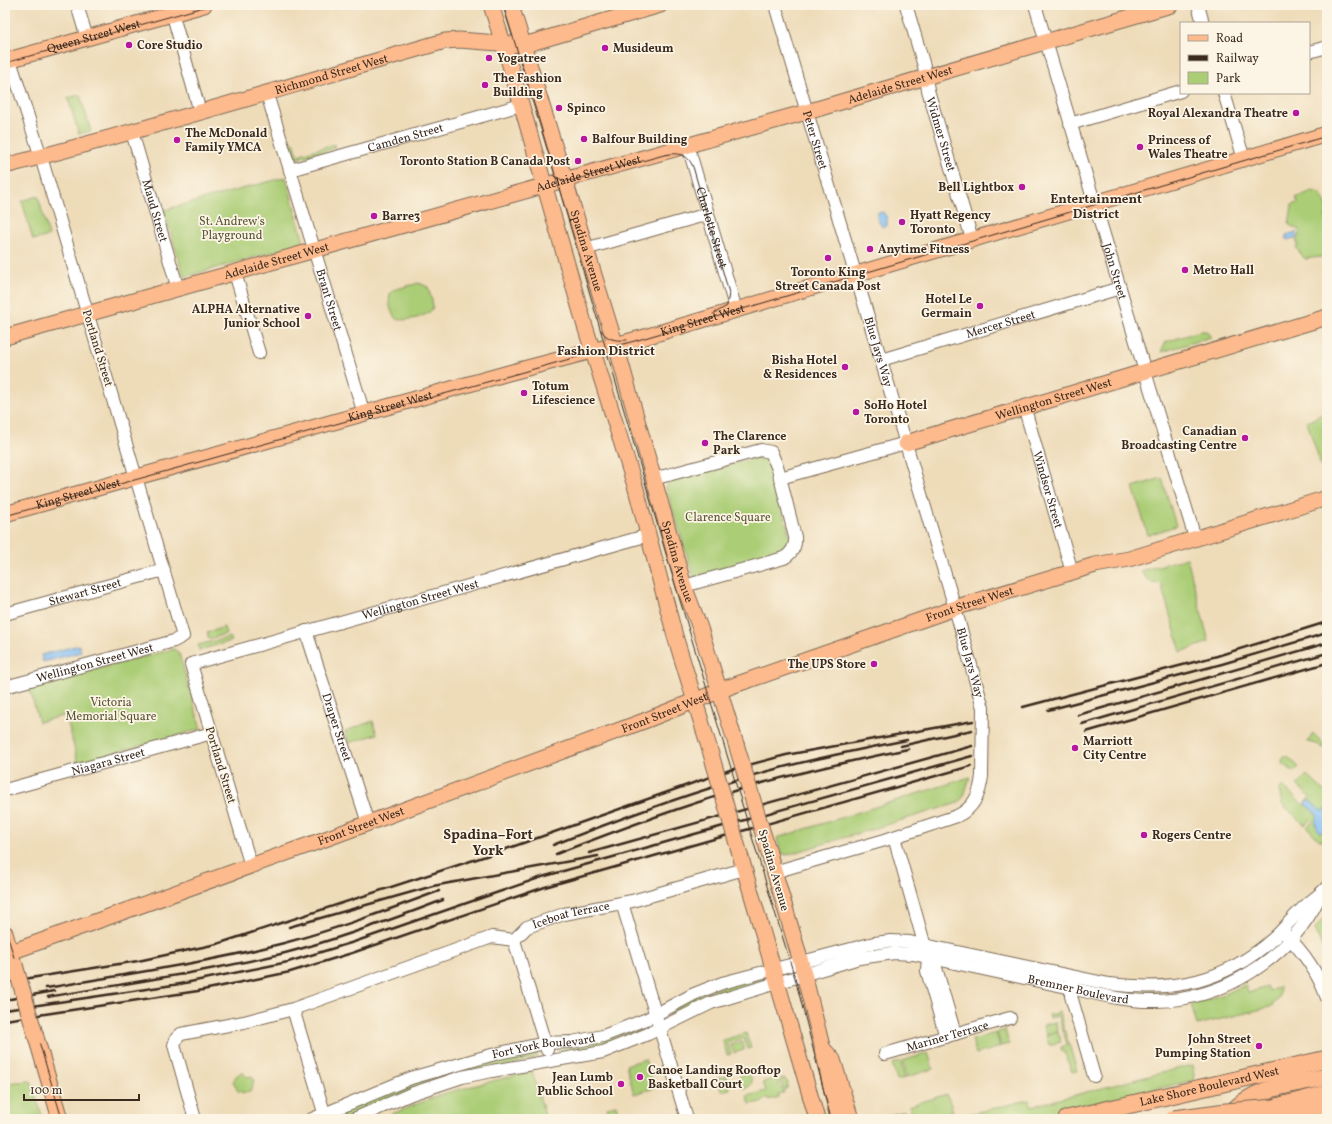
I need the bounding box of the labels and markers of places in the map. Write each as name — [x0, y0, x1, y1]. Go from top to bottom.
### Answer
place label: Core Studio — [137, 38, 203, 54]
marker: Core Studio — [124, 40, 134, 50]
place label: Musideum — [613, 41, 674, 57]
marker: Musideum — [600, 43, 610, 53]
place label: Yogatree — [497, 51, 546, 67]
marker: Yogatree — [484, 53, 494, 63]
place label: The Fashion Building — [493, 71, 562, 101]
marker: The Fashion Building — [480, 80, 490, 90]
place label: Spinco — [567, 101, 606, 117]
marker: Spinco — [554, 103, 564, 113]
place label: Royal Alexandra Theatre — [1148, 106, 1288, 122]
marker: Royal Alexandra Theatre — [1291, 108, 1301, 118]
place label: The McDonald Family YMCA — [185, 126, 268, 156]
place label: Balfour Building — [592, 132, 688, 148]
place label: Princess of Wales Theatre — [1148, 133, 1228, 163]
marker: Balfour Building — [579, 134, 589, 144]
marker: The McDonald Family YMCA — [172, 135, 182, 145]
marker: Princess of Wales Theatre — [1135, 142, 1145, 152]
place label: Toronto Station B Canada Post — [399, 154, 570, 170]
marker: Toronto Station B Canada Post — [573, 156, 583, 166]
place label: Bell Lightbox — [938, 180, 1014, 196]
marker: Bell Lightbox — [1017, 182, 1027, 192]
place label: Hyatt Regency Toronto — [910, 208, 991, 238]
place label: Barre3 — [382, 209, 420, 225]
marker: Barre3 — [369, 211, 379, 221]
marker: Hyatt Regency Toronto — [897, 217, 907, 227]
place label: Anytime Fitness — [878, 242, 970, 258]
marker: Anytime Fitness — [865, 244, 875, 254]
marker: Toronto King Street Canada Post — [823, 253, 833, 263]
place label: Metro Hall — [1193, 263, 1254, 279]
place label: Toronto King Street Canada Post — [775, 265, 881, 295]
marker: Metro Hall — [1180, 265, 1190, 275]
place label: Hotel Le Germain — [921, 292, 972, 322]
marker: Hotel Le Germain — [975, 301, 985, 311]
place label: ALPHA Alternative Junior School — [192, 302, 300, 332]
marker: ALPHA Alternative Junior School — [303, 311, 313, 321]
place label: Bisha Hotel & Residences — [763, 353, 837, 383]
marker: Bisha Hotel & Residences — [840, 362, 850, 372]
place label: Totum Lifescience — [532, 379, 595, 409]
marker: Totum Lifescience — [519, 388, 529, 398]
place label: SoHo Hotel Toronto — [864, 398, 927, 428]
marker: SoHo Hotel Toronto — [851, 407, 861, 417]
place label: Canadian Broadcasting Centre — [1121, 424, 1237, 454]
place label: The Clarence Park — [713, 429, 786, 459]
marker: Canadian Broadcasting Centre — [1240, 433, 1250, 443]
marker: The Clarence Park — [700, 438, 710, 448]
place label: The UPS Store — [787, 657, 866, 673]
marker: The UPS Store — [869, 659, 879, 669]
place label: Marriott City Centre — [1083, 734, 1146, 764]
marker: Marriott City Centre — [1070, 743, 1080, 753]
place label: Rogers Centre — [1152, 828, 1231, 844]
marker: Rogers Centre — [1139, 830, 1149, 840]
place label: John Street Pumping Station — [1155, 1032, 1251, 1062]
marker: John Street Pumping Station — [1254, 1041, 1264, 1051]
place label: Canoe Landing Rooftop Basketball Court — [648, 1063, 781, 1093]
place label: Jean Lumb Public School — [537, 1070, 613, 1100]
marker: Canoe Landing Rooftop Basketball Court — [635, 1072, 645, 1082]
marker: Jean Lumb Public School — [616, 1079, 626, 1089]

